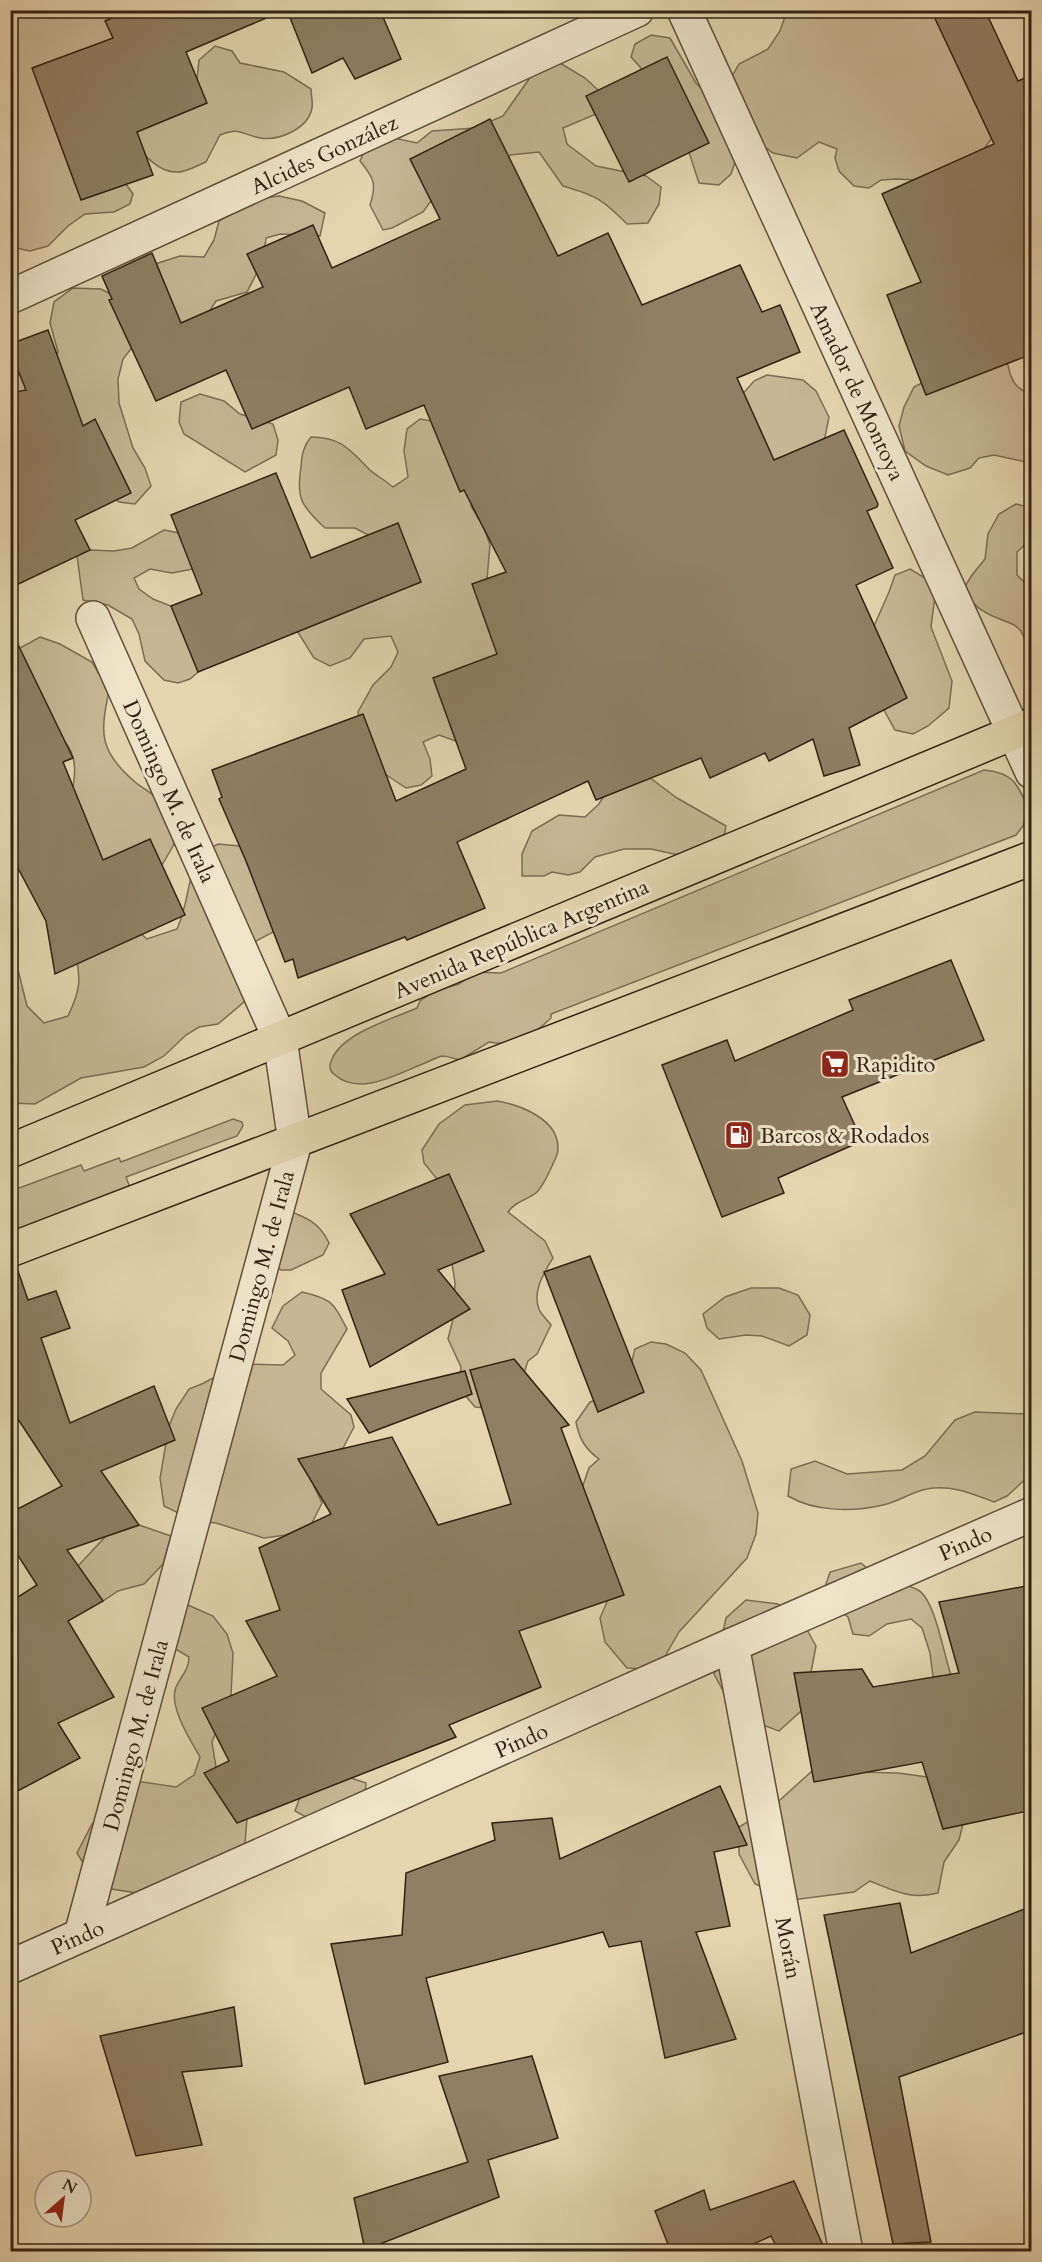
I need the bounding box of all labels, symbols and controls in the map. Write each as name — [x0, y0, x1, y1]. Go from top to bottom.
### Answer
street label: Alcides González — [246, 108, 403, 202]
street label: Amador de Montoya — [803, 297, 912, 486]
street label: Domingo M. de Irala — [115, 695, 223, 888]
street label: Avenida República Argentina — [389, 871, 654, 1006]
supermarket icon: Rapidito — [819, 1048, 851, 1080]
place label: Rapidito — [856, 1050, 935, 1080]
fuel station icon: Barcos & Rodados — [723, 1119, 755, 1151]
place label: Barcos & Rodados — [760, 1121, 929, 1151]
street label: Domingo M. de Irala — [222, 1167, 302, 1365]
street label: Pindo — [934, 1519, 997, 1569]
street label: Domingo M. de Irala — [96, 1636, 176, 1834]
street label: Pindo — [490, 1716, 553, 1766]
street label: Pindo — [46, 1913, 109, 1963]
street label: Morán — [767, 1915, 809, 1982]
north arrow — [33, 2169, 93, 2229]
text: N — [58, 2174, 81, 2200]

